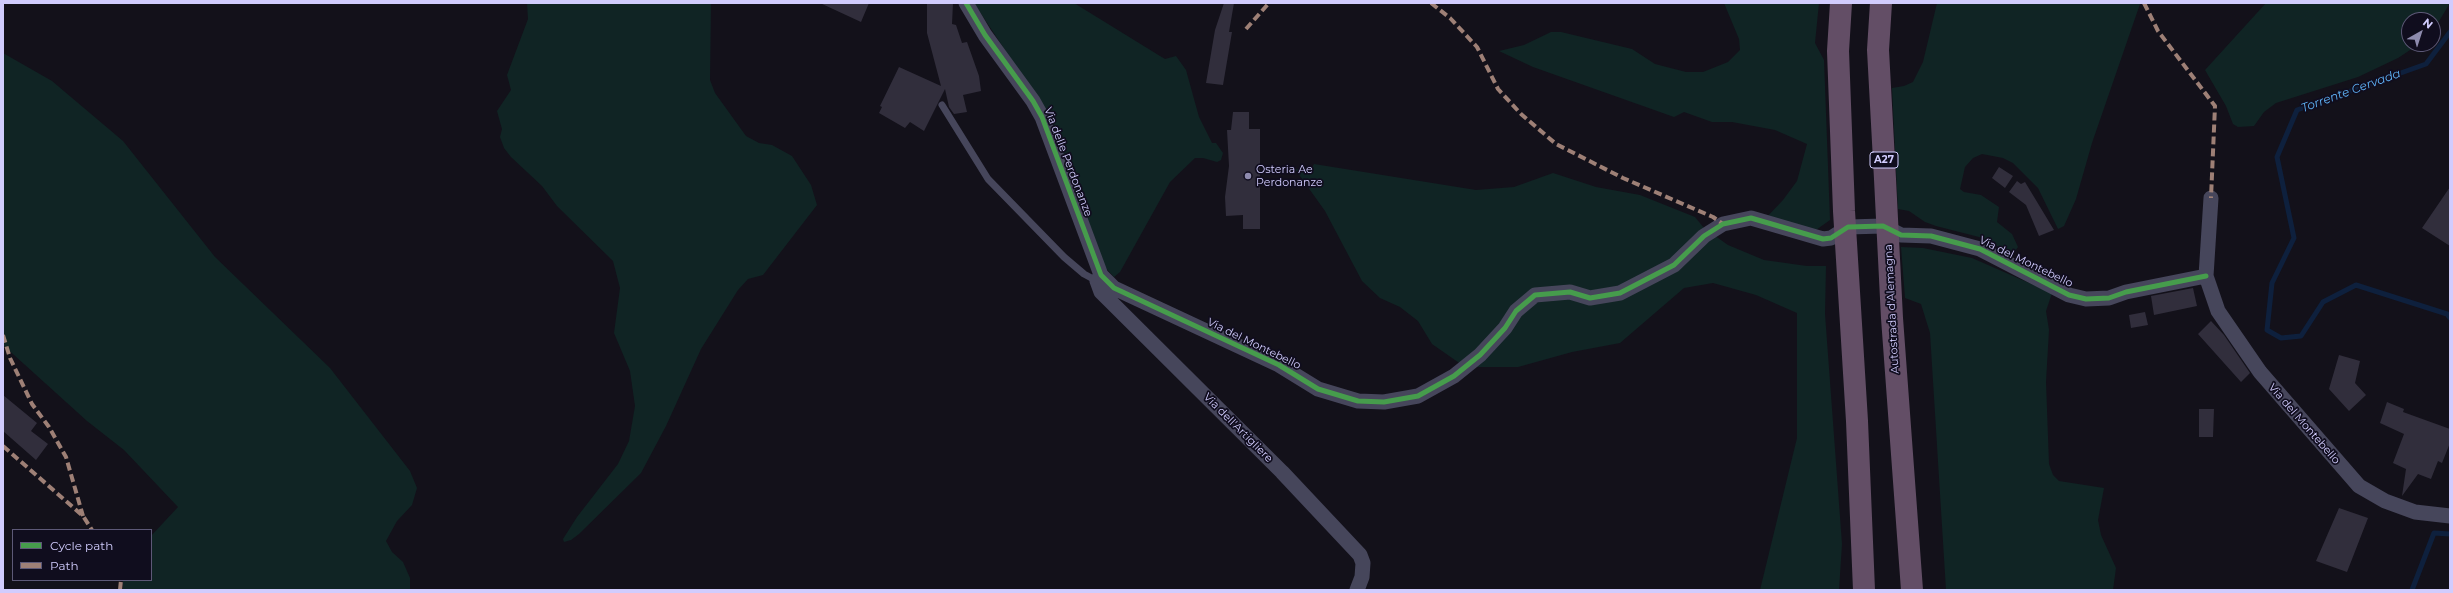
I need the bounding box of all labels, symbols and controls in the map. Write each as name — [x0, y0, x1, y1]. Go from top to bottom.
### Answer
north arrow — [2401, 12, 2441, 52]
text: N — [2420, 15, 2436, 32]
water label: Torrente Cervada — [2299, 66, 2403, 116]
street label: Via delle Perdonanze — [1041, 106, 1095, 218]
road number: A27 — [1870, 152, 1898, 168]
place label: Osteria Ae Perdonanze — [1256, 163, 1323, 189]
marker: Osteria Ae Perdonanze — [1243, 171, 1253, 181]
street label: Via del Montebello — [1977, 234, 2075, 290]
street label: Autostrada d'Alemagna — [1882, 244, 1902, 374]
street label: Via del Montebello — [1205, 316, 1303, 372]
street label: Via del Montebello — [2265, 381, 2343, 467]
street label: Via dell'Artigliere — [1201, 391, 1275, 465]
legend — [12, 529, 152, 581]
text: Cycle path — [50, 538, 113, 553]
text: Path — [50, 558, 79, 573]

